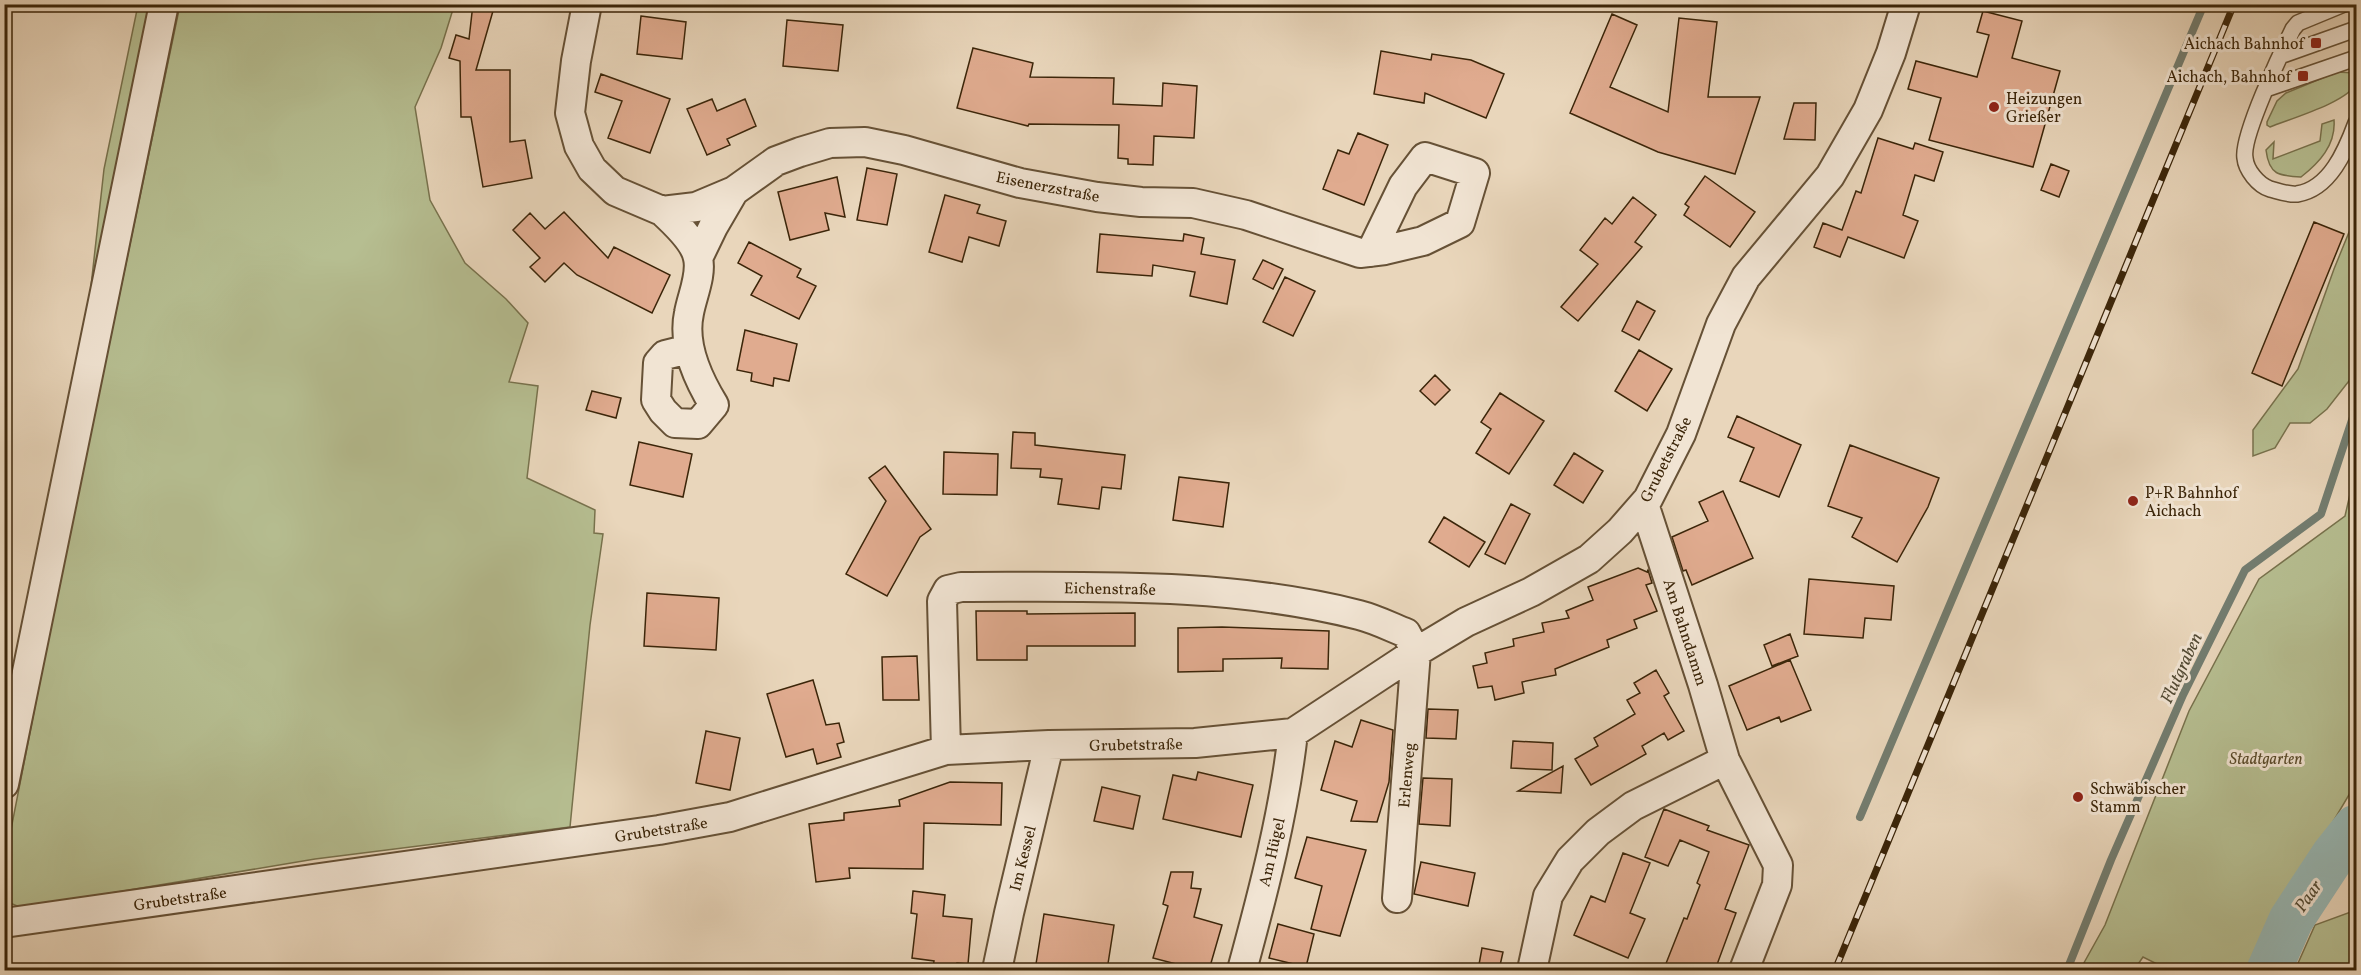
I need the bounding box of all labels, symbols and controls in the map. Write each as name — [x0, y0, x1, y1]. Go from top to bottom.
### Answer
place label: Aichach Bahnhof — [2184, 34, 2306, 56]
marker: Aichach Bahnhof — [2309, 36, 2323, 50]
place label: Aichach, Bahnhof — [2166, 67, 2293, 89]
marker: Aichach, Bahnhof — [2296, 69, 2310, 83]
place label: Heizungen Grießer — [2006, 89, 2082, 129]
marker: Heizungen Grießer — [1987, 100, 2001, 114]
street label: Eisenerzstraße — [994, 167, 1101, 209]
street label: Grubetstraße — [1636, 413, 1698, 507]
place label: P+R Bahnhof Aichach — [2145, 483, 2239, 523]
marker: P+R Bahnhof Aichach — [2126, 494, 2140, 508]
street label: Am Bahndamm — [1656, 576, 1712, 689]
street label: Eichenstraße — [1064, 578, 1156, 602]
water label: Flutgraben — [2155, 629, 2210, 708]
street label: Grubetstraße — [1089, 734, 1183, 758]
street label: Erlenweg — [1394, 742, 1422, 809]
park label: Stadtgarten — [2230, 749, 2302, 771]
place label: Schwäbischer Stamm — [2090, 779, 2186, 819]
marker: Schwäbischer Stamm — [2071, 790, 2085, 804]
street label: Grubetstraße — [613, 813, 709, 849]
street label: Am Hügel — [1254, 816, 1292, 889]
street label: Im Kessel — [1005, 823, 1043, 894]
water label: Paar — [2289, 876, 2329, 918]
street label: Grubetstraße — [132, 883, 228, 917]

